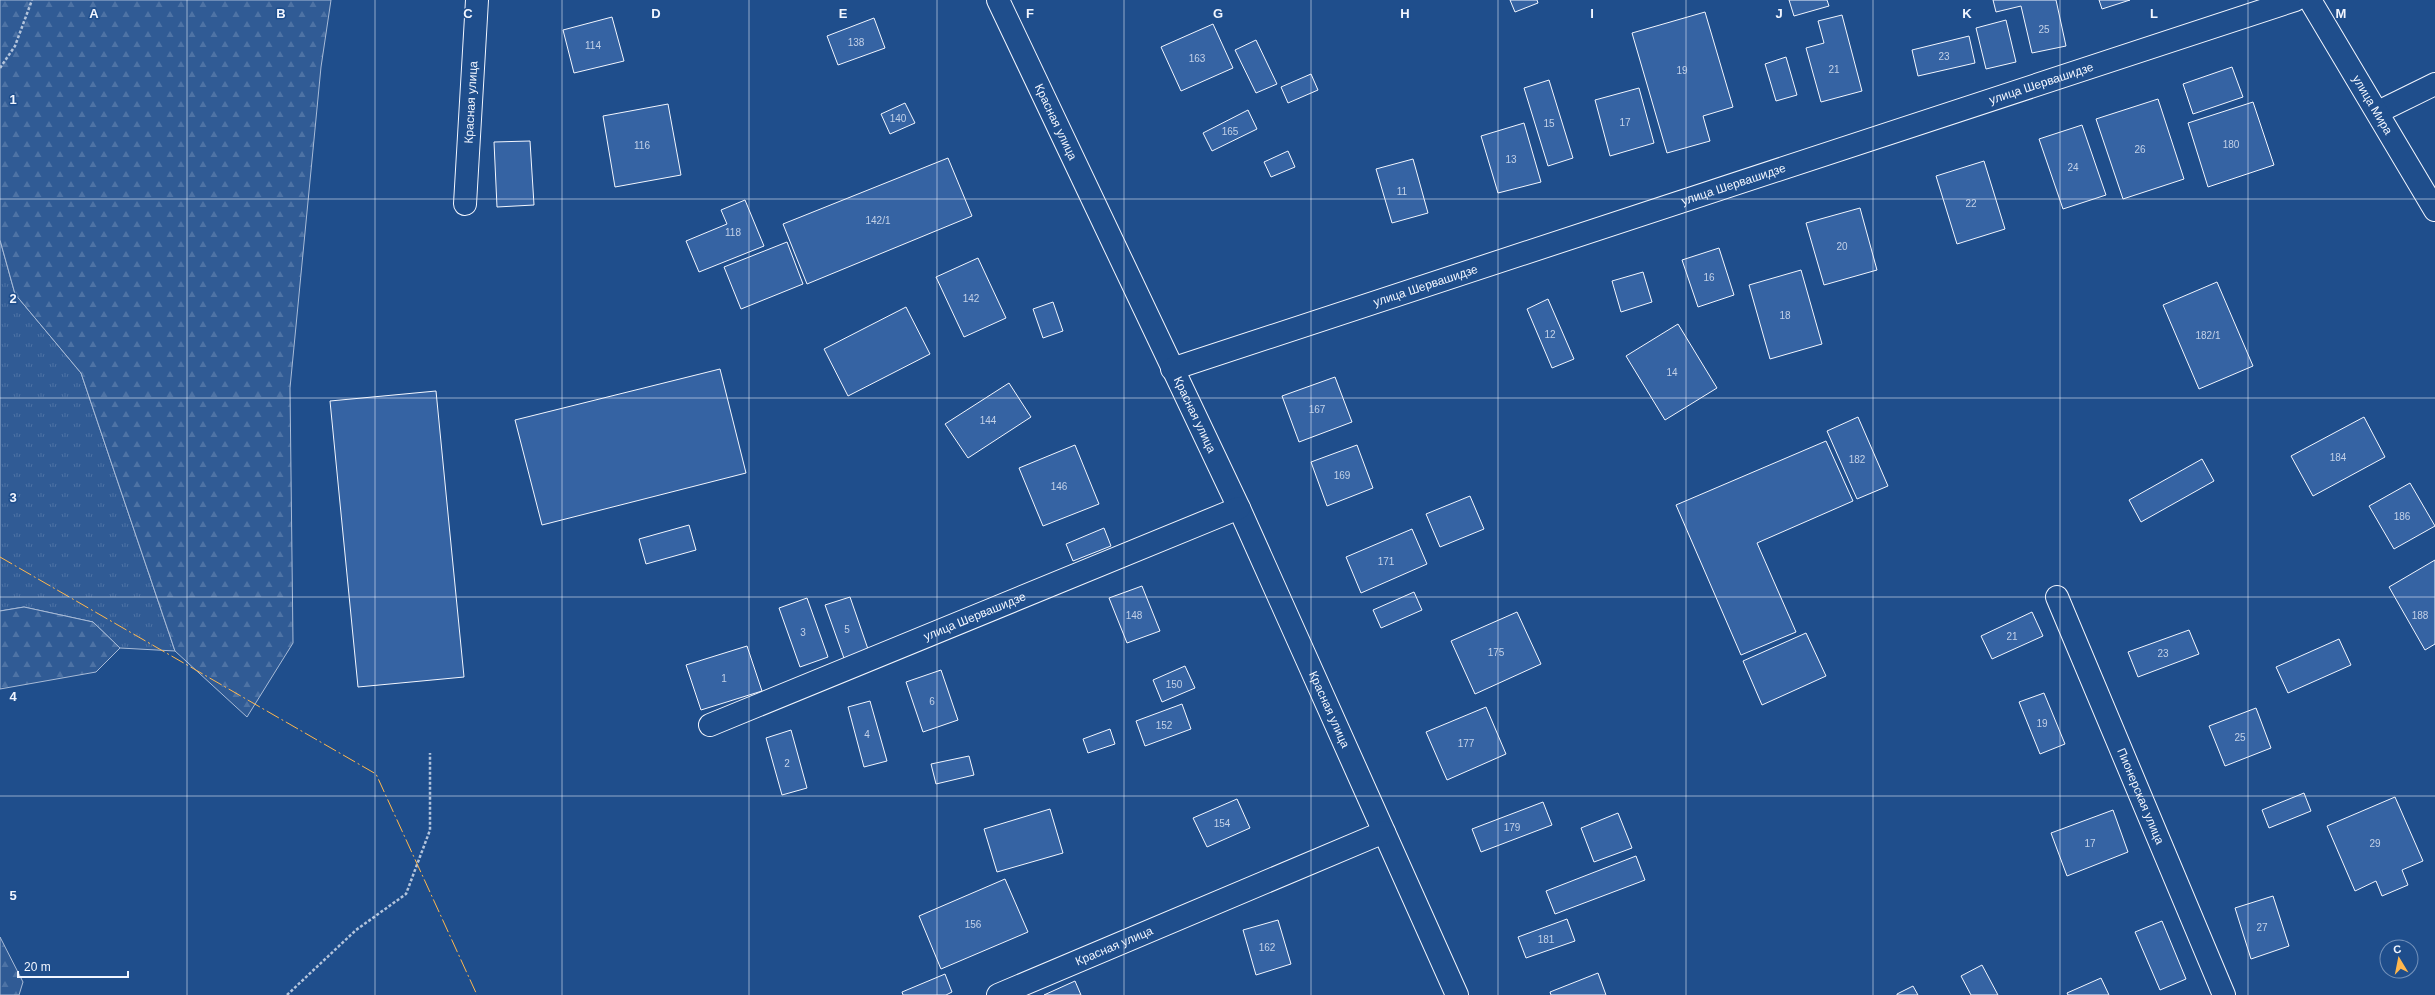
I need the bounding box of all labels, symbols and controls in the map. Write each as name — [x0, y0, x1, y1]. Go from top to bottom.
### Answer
text: A — [89, 6, 99, 21]
text: B — [276, 6, 286, 21]
text: C — [463, 6, 473, 21]
text: D — [651, 6, 661, 21]
text: E — [839, 6, 848, 21]
text: F — [1026, 6, 1034, 21]
text: G — [1213, 6, 1223, 21]
text: H — [1400, 6, 1410, 21]
text: I — [1590, 6, 1594, 21]
text: J — [1775, 6, 1783, 21]
text: K — [1962, 6, 1972, 21]
text: L — [2150, 6, 2158, 21]
text: M — [2336, 6, 2346, 21]
house number: 25 — [2038, 24, 2050, 35]
house number: 138 — [848, 37, 865, 48]
house number: 114 — [585, 40, 601, 51]
house number: 23 — [1938, 51, 1950, 62]
house number: 163 — [1189, 53, 1206, 64]
street label: Красная улица — [462, 60, 480, 144]
street label: улица Шервашидзе — [1987, 60, 2096, 107]
house number: 21 — [1828, 64, 1840, 75]
house number: 19 — [1676, 65, 1688, 76]
street label: улица Мира — [2349, 73, 2396, 137]
street label: Красная улица — [1032, 82, 1080, 163]
text: 1 — [9, 92, 17, 107]
house number: 140 — [890, 113, 907, 124]
house number: 17 — [1619, 117, 1631, 128]
house number: 15 — [1543, 118, 1555, 129]
house number: 165 — [1222, 126, 1239, 137]
house number: 180 — [2223, 139, 2240, 150]
house number: 116 — [634, 140, 650, 151]
house number: 26 — [2134, 144, 2146, 155]
house number: 13 — [1505, 154, 1517, 165]
street label: улица Шервашидзе — [1679, 161, 1788, 208]
house number: 24 — [2067, 162, 2079, 173]
house number: 11 — [1397, 186, 1408, 197]
house number: 22 — [1965, 198, 1977, 209]
house number: 142/1 — [865, 215, 891, 226]
house number: 118 — [725, 227, 741, 238]
house number: 20 — [1836, 241, 1848, 252]
street label: улица Шервашидзе — [1372, 262, 1480, 309]
house number: 16 — [1703, 272, 1715, 283]
text: 2 — [9, 291, 17, 306]
house number: 142 — [963, 293, 980, 304]
house number: 18 — [1779, 310, 1791, 321]
house number: 12 — [1544, 329, 1556, 340]
house number: 182/1 — [2195, 330, 2221, 341]
house number: 14 — [1666, 367, 1678, 378]
street label: Красная улица — [1171, 374, 1219, 455]
house number: 167 — [1309, 404, 1326, 415]
house number: 144 — [980, 415, 997, 426]
house number: 184 — [2330, 452, 2347, 463]
house number: 182 — [1849, 454, 1866, 465]
house number: 169 — [1334, 470, 1351, 481]
house number: 146 — [1051, 481, 1068, 492]
text: 3 — [9, 490, 17, 505]
house number: 186 — [2394, 511, 2411, 522]
house number: 171 — [1378, 556, 1395, 567]
street label: улица Шервашидзе — [921, 589, 1028, 644]
house number: 148 — [1126, 610, 1143, 621]
house number: 188 — [2412, 610, 2429, 621]
house number: 5 — [844, 624, 850, 635]
house number: 3 — [800, 627, 806, 638]
house number: 21 — [2006, 631, 2018, 642]
house number: 175 — [1488, 647, 1505, 658]
house number: 23 — [2157, 648, 2169, 659]
street label: Красная улица — [1306, 669, 1353, 750]
house number: 1 — [721, 673, 727, 684]
house number: 150 — [1166, 679, 1183, 690]
text: 4 — [9, 689, 17, 704]
house number: 6 — [929, 696, 935, 707]
house number: 19 — [2036, 718, 2048, 729]
house number: 152 — [1156, 720, 1173, 731]
house number: 4 — [864, 729, 870, 740]
house number: 25 — [2234, 732, 2246, 743]
house number: 177 — [1458, 738, 1475, 749]
street label: Пионерская улица — [2114, 746, 2167, 847]
house number: 2 — [784, 758, 790, 769]
house number: 154 — [1214, 818, 1231, 829]
house number: 179 — [1504, 822, 1521, 833]
house number: 17 — [2084, 838, 2096, 849]
house number: 29 — [2369, 838, 2381, 849]
text: 5 — [9, 888, 17, 903]
house number: 156 — [965, 919, 982, 930]
house number: 27 — [2256, 922, 2268, 933]
street label: Красная улица — [1073, 923, 1155, 968]
house number: 181 — [1538, 934, 1555, 945]
north arrow — [2379, 939, 2419, 979]
house number: 162 — [1259, 942, 1276, 953]
text: С — [2392, 943, 2402, 956]
scale bar — [18, 953, 128, 979]
text: 20 m — [24, 960, 51, 974]

